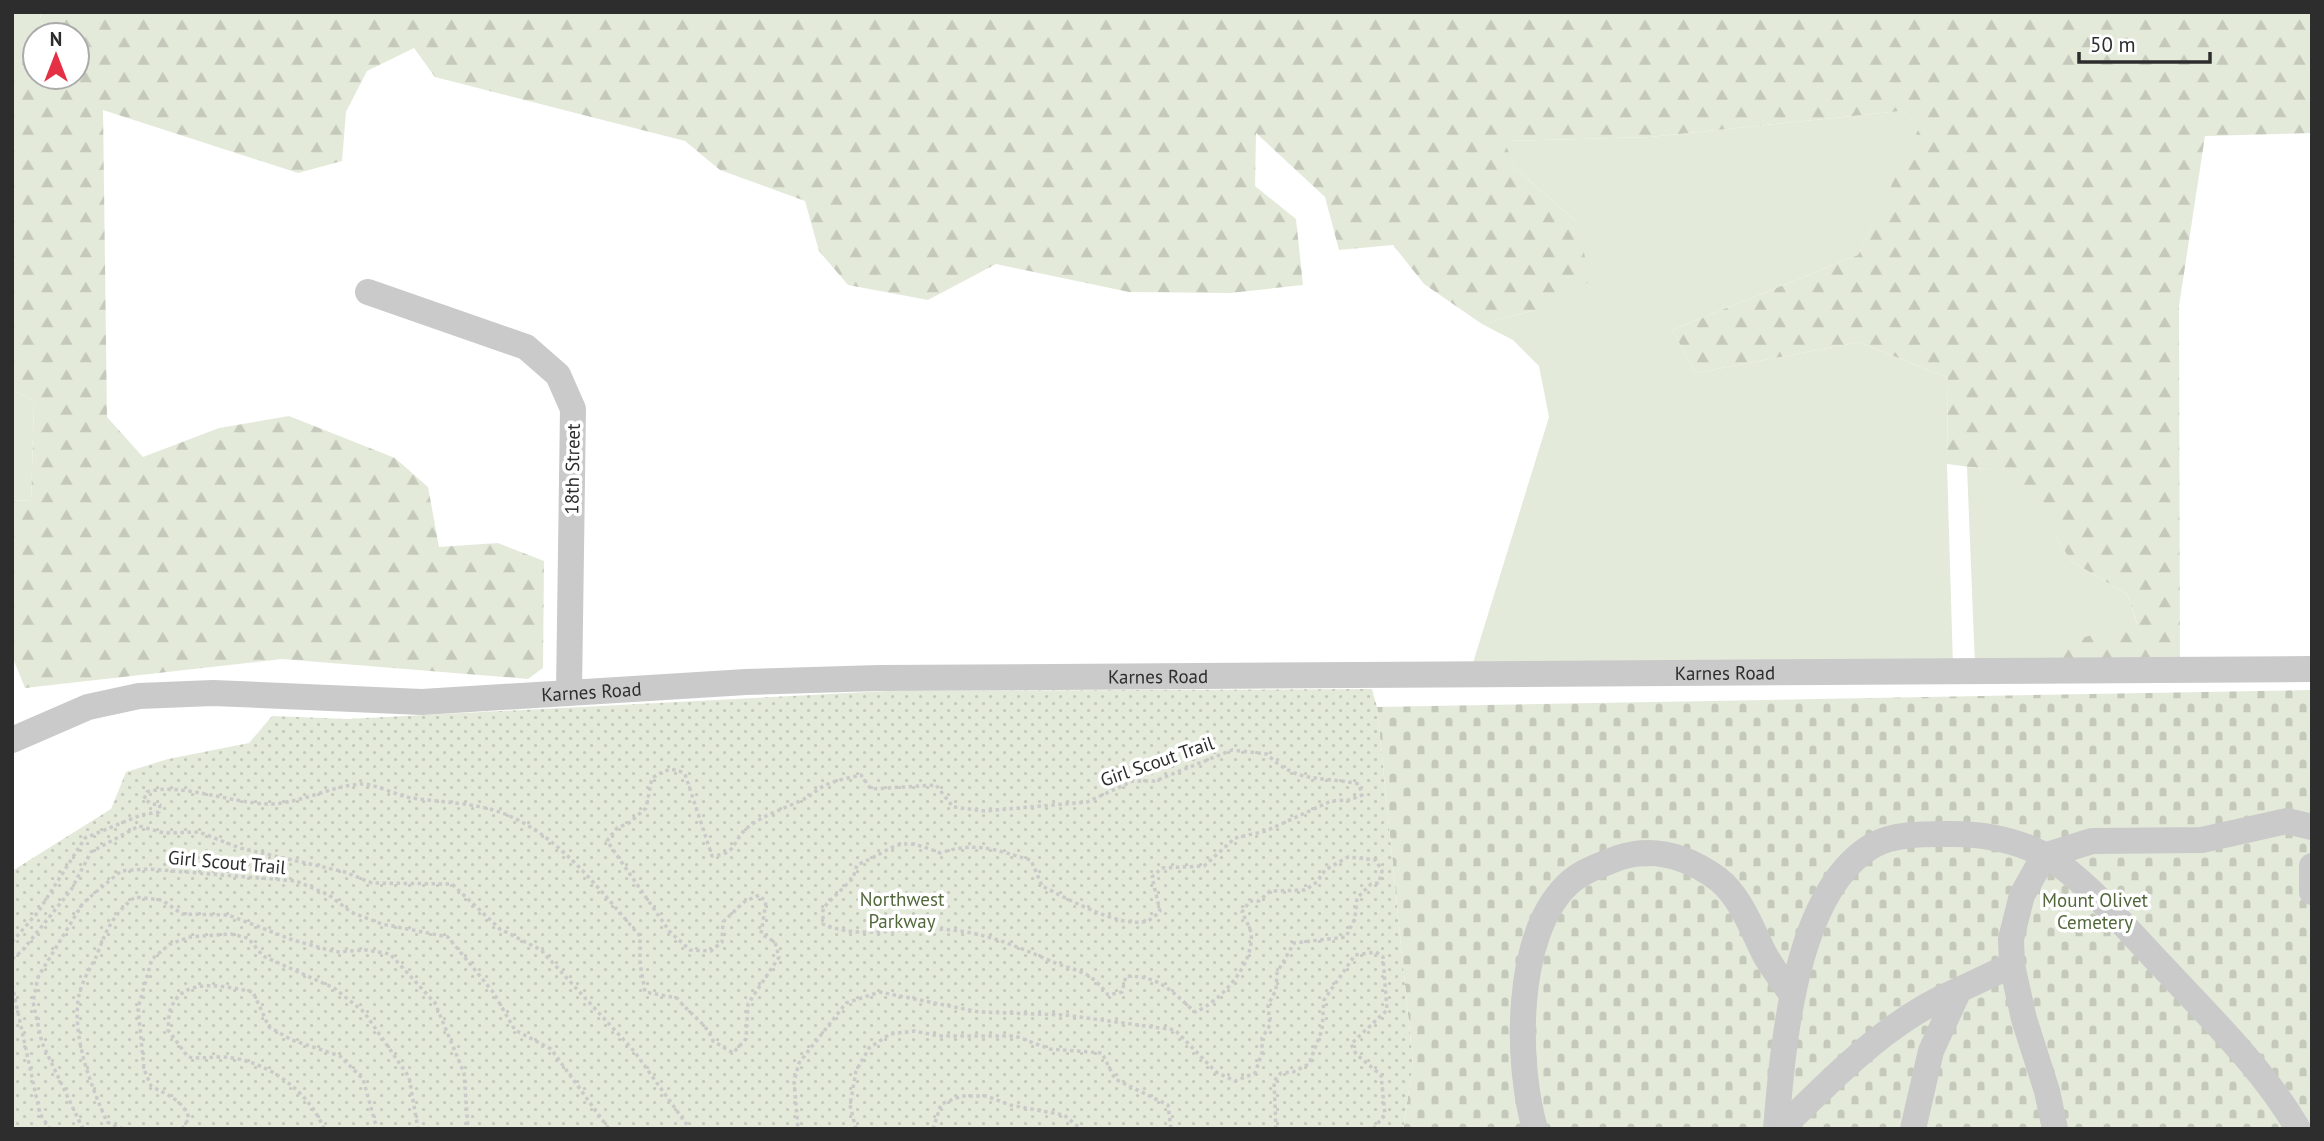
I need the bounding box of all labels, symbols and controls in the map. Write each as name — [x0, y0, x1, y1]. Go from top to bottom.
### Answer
north arrow — [21, 21, 91, 91]
scale bar — [2079, 21, 2210, 65]
text: N — [50, 27, 62, 51]
text: 50 m — [2090, 31, 2136, 58]
street label: 18th Street — [559, 423, 585, 515]
street label: Karnes Road — [1675, 660, 1775, 685]
street label: Karnes Road — [1108, 664, 1208, 689]
street label: Karnes Road — [541, 676, 642, 707]
street label: Girl Scout Trail — [1097, 730, 1217, 792]
street label: Girl Scout Trail — [167, 845, 287, 879]
park label: Northwest Parkway — [860, 887, 945, 933]
park label: Mount Olivet Cemetery — [2042, 888, 2149, 934]

